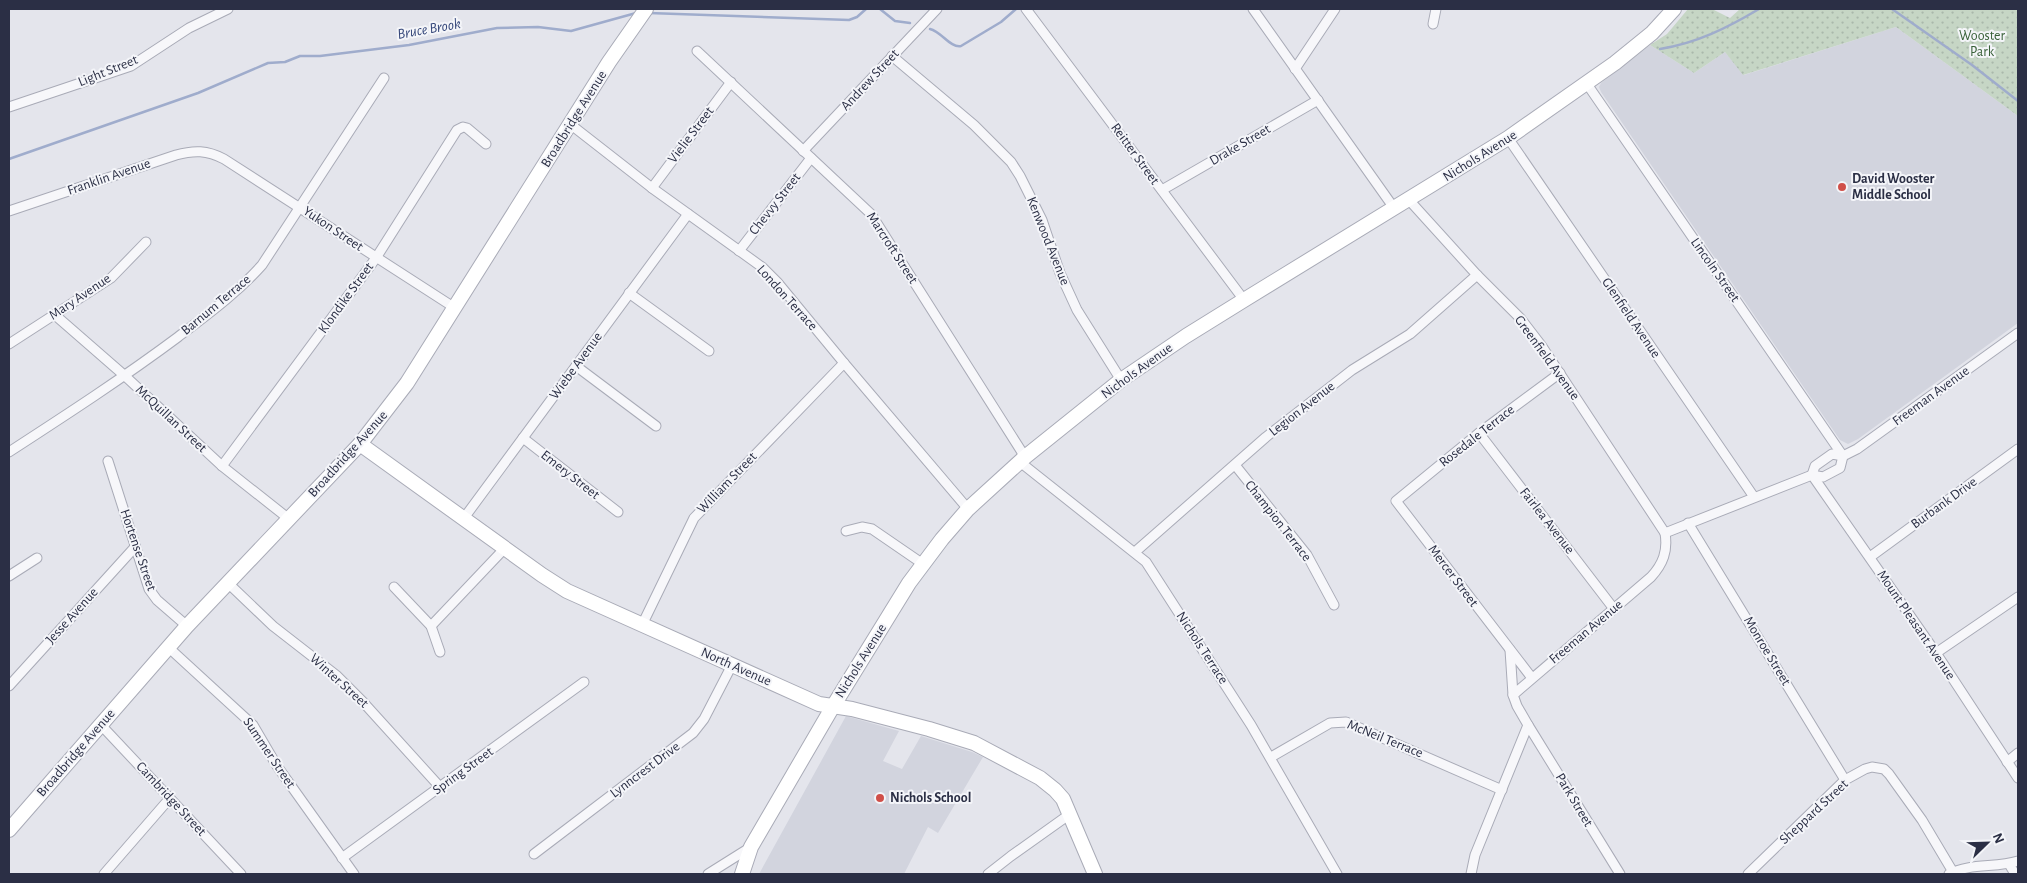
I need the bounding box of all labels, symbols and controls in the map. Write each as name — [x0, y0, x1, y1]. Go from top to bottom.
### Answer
water label: Bruce Brook — [396, 16, 462, 42]
park label: Wooster Park — [1959, 29, 2006, 59]
street label: Andrew Street — [838, 46, 902, 113]
street label: Light Street — [76, 53, 140, 89]
street label: Broadbridge Avenue — [539, 68, 609, 170]
street label: Vielie Street — [665, 104, 717, 166]
street label: Reitter Street — [1108, 121, 1162, 188]
street label: Drake Street — [1207, 122, 1273, 168]
street label: Nichols Avenue — [1441, 128, 1519, 184]
street label: Franklin Avenue — [66, 156, 152, 198]
street label: Chevvy Street — [747, 170, 804, 238]
place label: David Wooster Middle School — [1852, 172, 1935, 202]
marker: David Wooster Middle School — [1836, 181, 1848, 193]
street label: Kenwood Avenue — [1024, 195, 1072, 287]
street label: Yukon Street — [300, 204, 366, 254]
street label: Marcroft Street — [864, 210, 921, 287]
street label: Lincoln Street — [1688, 235, 1742, 305]
street label: Klondike Street — [316, 260, 377, 336]
street label: London Terrace — [754, 263, 820, 333]
street label: Mary Avenue — [47, 271, 113, 323]
street label: Barnum Terrace — [179, 272, 253, 338]
street label: Glenfield Avenue — [1599, 275, 1663, 361]
street label: Greenfield Avenue — [1512, 313, 1582, 403]
street label: Wiebe Avenue — [547, 330, 605, 402]
street label: Nichols Avenue — [1099, 341, 1175, 401]
street label: Freeman Avenue — [1890, 364, 1972, 428]
street label: Legion Avenue — [1266, 379, 1338, 439]
street label: McQuillan Street — [133, 383, 210, 456]
street label: Rosedale Terrace — [1437, 402, 1517, 470]
street label: Broadbridge Avenue — [306, 408, 390, 500]
street label: Emery Street — [538, 448, 602, 502]
street label: William Street — [695, 449, 760, 516]
street label: Burbank Drive — [1908, 475, 1980, 531]
street label: Champion Terrace — [1242, 478, 1314, 564]
street label: Fairlea Avenue — [1517, 485, 1577, 557]
street label: Hortense Street — [117, 507, 159, 593]
street label: Mercer Street — [1425, 542, 1481, 610]
street label: Mount Pleasant Avenue — [1874, 568, 1958, 682]
street label: Jesse Avenue — [43, 585, 101, 647]
street label: Freeman Avenue — [1547, 597, 1625, 667]
street label: Nichols Terrace — [1174, 609, 1230, 687]
street label: Monroe Street — [1741, 614, 1793, 688]
street label: Nichols Avenue — [833, 622, 889, 700]
street label: North Avenue — [699, 645, 773, 689]
street label: Winter Street — [307, 651, 371, 711]
street label: Broadbridge Avenue — [34, 706, 118, 800]
street label: Summer Street — [240, 715, 298, 791]
street label: McNeil Terrace — [1345, 717, 1425, 761]
street label: Lynncrest Drive — [608, 739, 682, 801]
street label: Spring Street — [430, 744, 496, 797]
street label: Cambridge Street — [133, 759, 209, 839]
street label: Park Street — [1553, 771, 1596, 830]
street label: Sheppard Street — [1777, 777, 1851, 847]
place label: Nichols School — [890, 791, 971, 805]
marker: Nichols School — [874, 792, 886, 804]
north arrow — [1962, 818, 2012, 868]
text: N — [1990, 831, 2006, 846]

